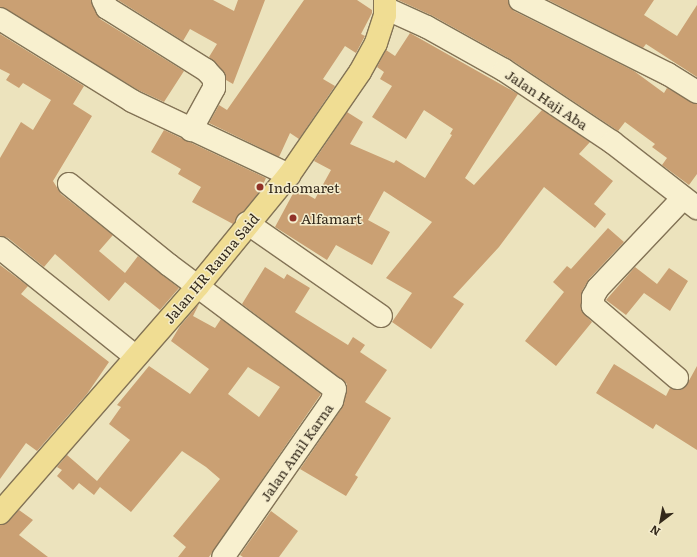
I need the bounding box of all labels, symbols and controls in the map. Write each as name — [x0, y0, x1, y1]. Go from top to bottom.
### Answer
street label: Jalan Haji Aba — [503, 65, 591, 133]
place label: Indomaret — [268, 179, 340, 195]
marker: Indomaret — [255, 182, 265, 192]
street label: Jalan HR Rauna Said — [160, 210, 262, 326]
place label: Alfamart — [301, 210, 362, 226]
marker: Alfamart — [288, 213, 298, 223]
street label: Jalan Amil Karna — [256, 400, 336, 504]
north arrow — [641, 501, 681, 541]
text: N — [646, 522, 663, 540]

